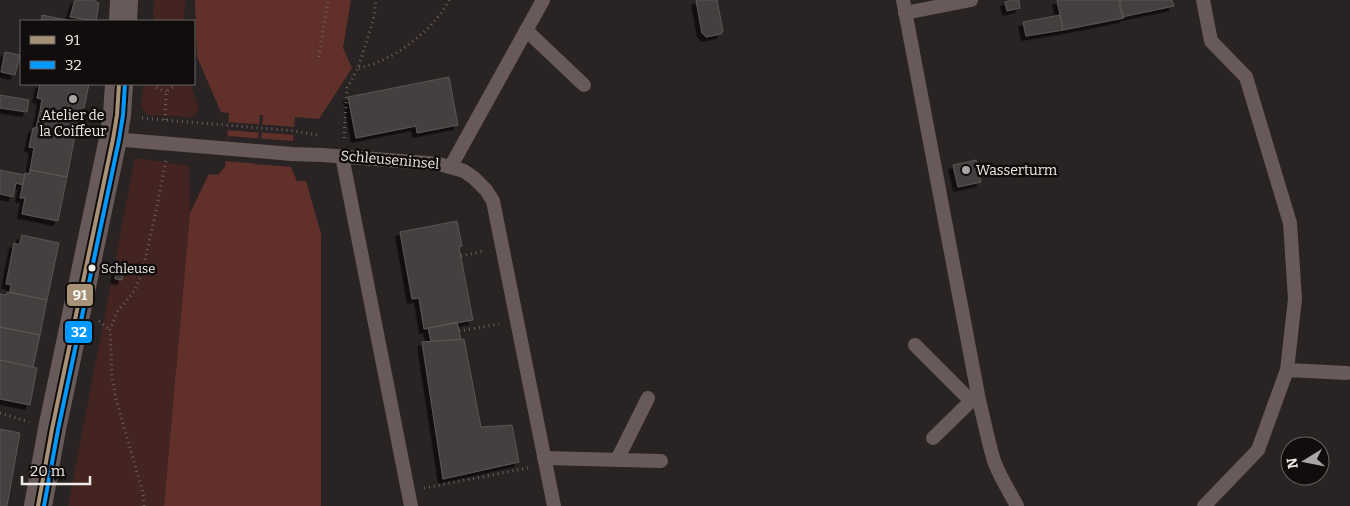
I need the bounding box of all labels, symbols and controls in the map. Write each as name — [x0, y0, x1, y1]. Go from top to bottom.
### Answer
legend — [20, 20, 195, 85]
text: 91 — [65, 31, 80, 49]
text: 32 — [65, 56, 82, 74]
marker: Atelier de la Coiffeur — [67, 93, 79, 105]
place label: Atelier de la Coiffeur — [39, 107, 107, 140]
street label: Schleuseninsel — [340, 147, 440, 173]
place label: Wasserturm — [976, 162, 1058, 179]
marker: Wasserturm — [960, 164, 972, 176]
place label: Schleuse — [101, 261, 155, 276]
marker: Schleuse — [87, 263, 97, 273]
line badge: 91 — [66, 283, 94, 307]
text: 91 — [73, 287, 87, 304]
line badge: 32 — [64, 320, 93, 344]
text: 32 — [71, 324, 87, 341]
north arrow — [1280, 436, 1330, 486]
scale bar — [22, 454, 90, 486]
text: N — [1283, 456, 1302, 470]
text: 20 m — [30, 462, 66, 480]

